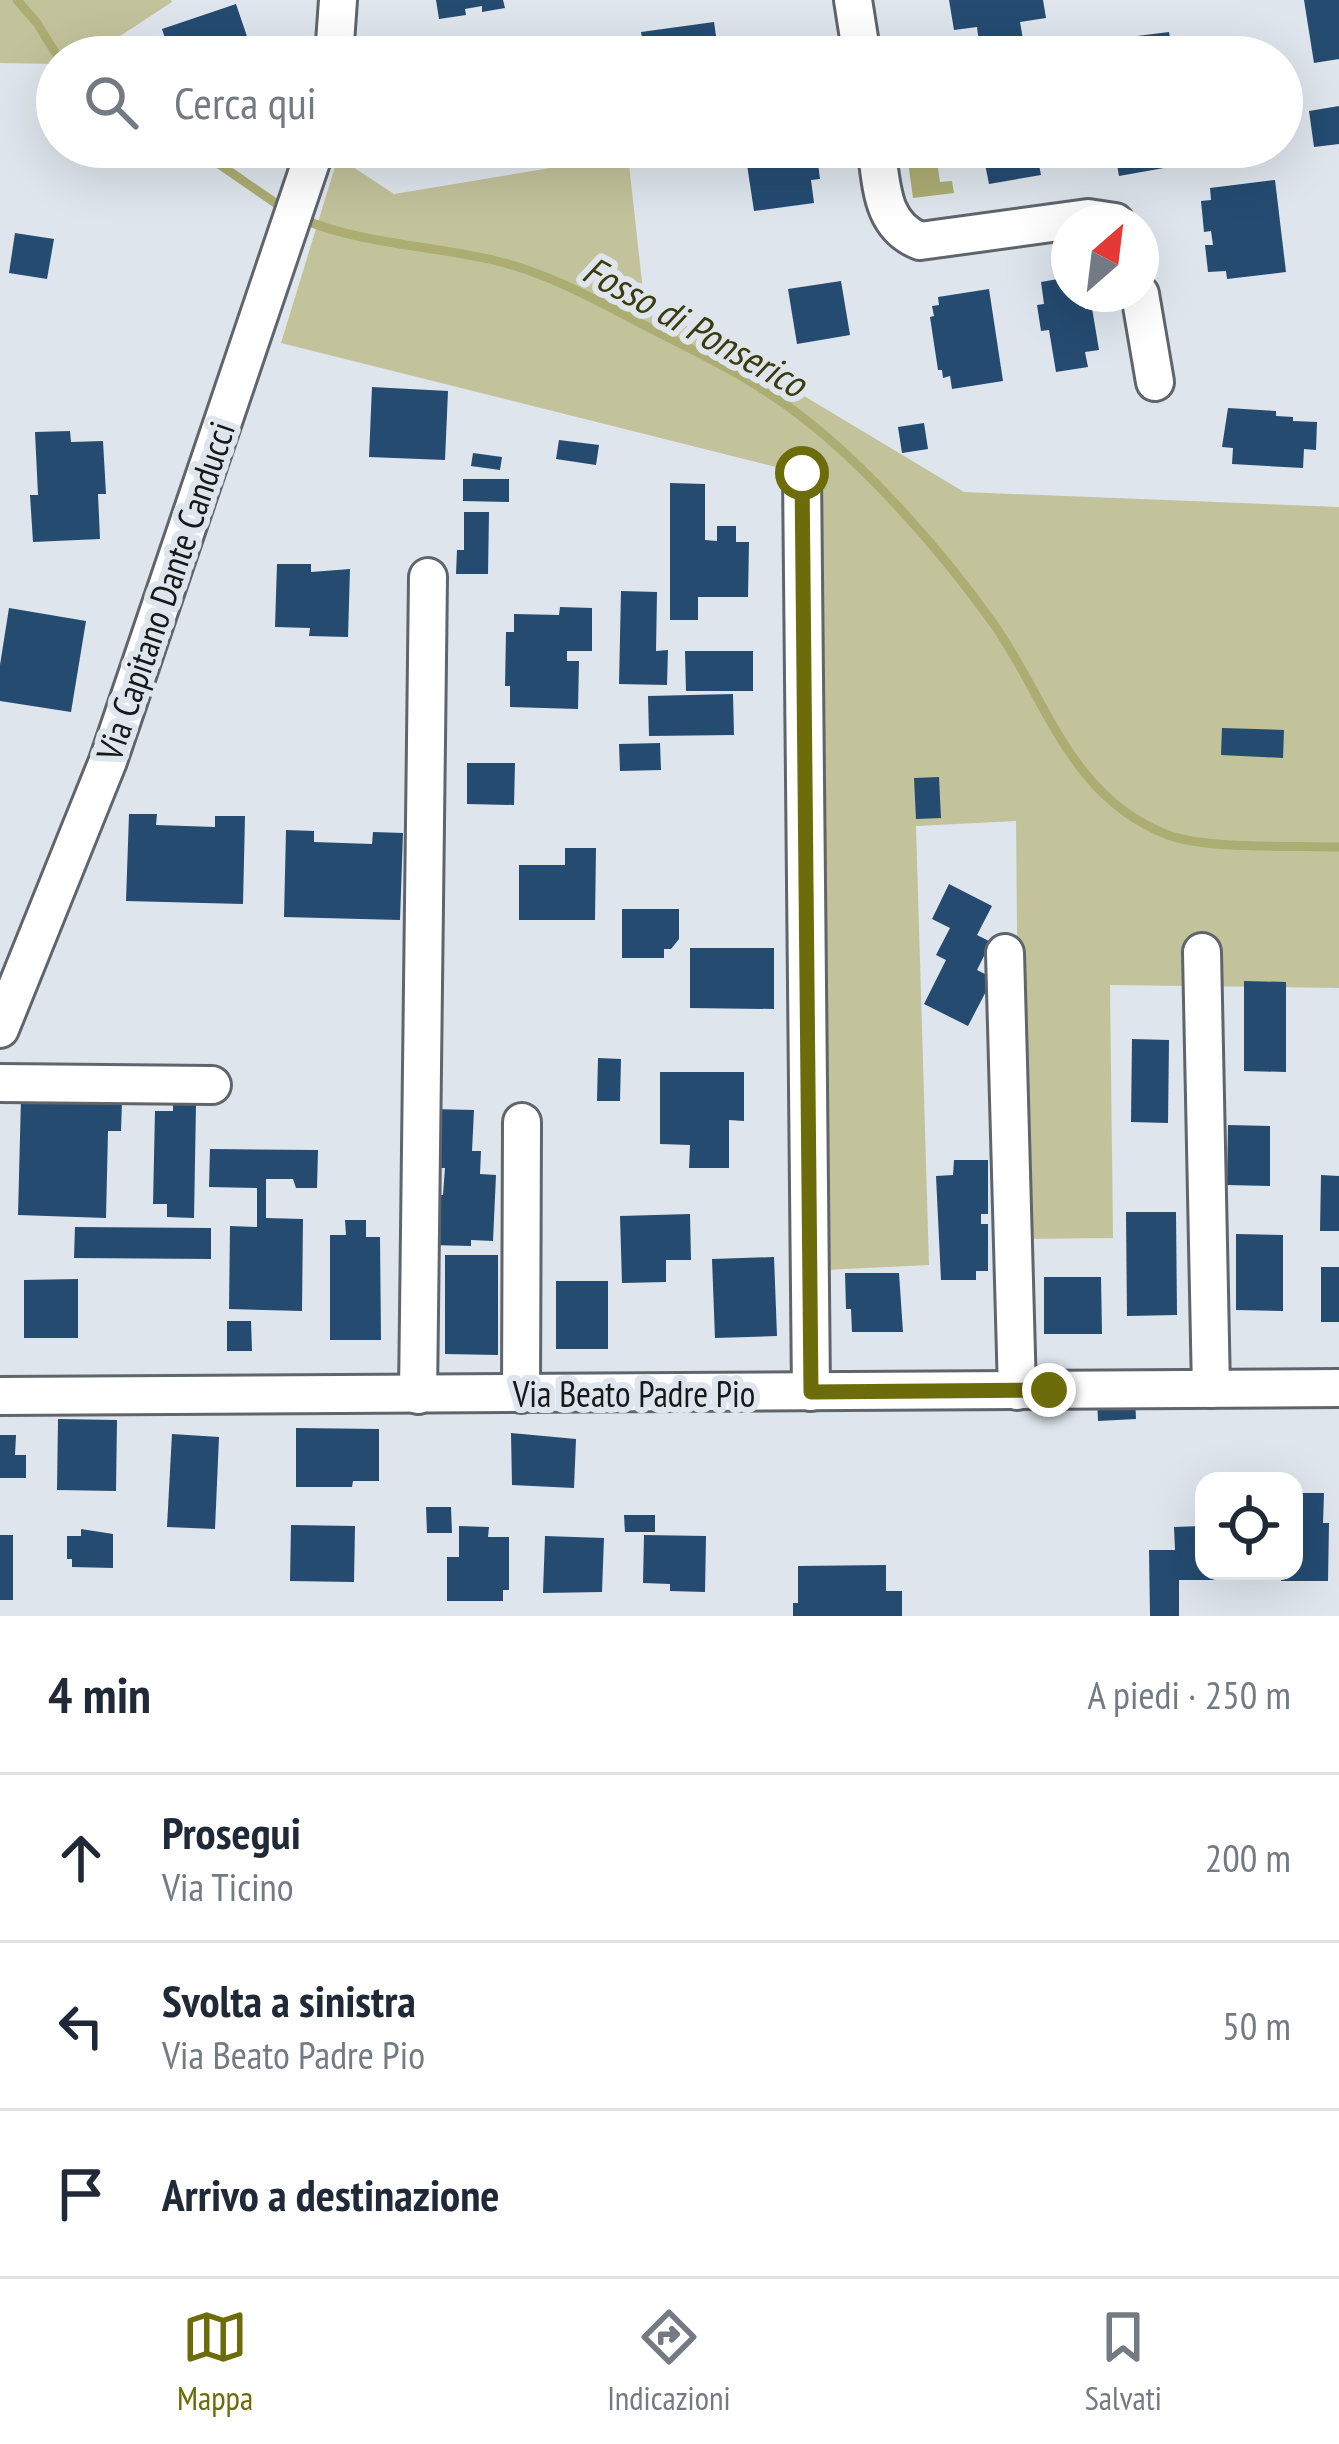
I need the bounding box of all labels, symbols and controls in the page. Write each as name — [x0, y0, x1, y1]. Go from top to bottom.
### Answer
search box — [36, 36, 1303, 168]
icon: search — [78, 69, 144, 135]
text: Cerca qui — [174, 73, 317, 131]
north arrow — [1051, 204, 1159, 312]
water label: Fosso di Ponserico — [575, 244, 818, 410]
street label: Via Capitano Dante Canducci — [85, 415, 245, 768]
route start — [775, 446, 829, 500]
route end — [1022, 1363, 1076, 1417]
street label: Via Beato Padre Pio — [512, 1370, 755, 1417]
map controls — [1195, 1472, 1303, 1580]
button: locate — [1195, 1472, 1303, 1580]
text: 4 min — [48, 1661, 151, 1727]
text: A piedi · 250 m — [1088, 1669, 1291, 1720]
text: Prosegui — [162, 1803, 301, 1861]
icon: ahead — [48, 1825, 114, 1891]
text: 200 m — [1205, 1832, 1291, 1883]
text: Via Ticino — [162, 1861, 294, 1912]
text: Svolta a sinistra — [162, 1971, 416, 2029]
icon: left — [48, 1993, 114, 2059]
text: 50 m — [1222, 2000, 1291, 2051]
text: Via Beato Padre Pio — [162, 2029, 425, 2080]
icon: arrive — [48, 2161, 114, 2227]
text: Arrivo a destinazione — [162, 2165, 500, 2223]
tab: Mappa — [177, 2304, 253, 2419]
tab: Indicazioni — [607, 2304, 731, 2419]
tab: Salvati — [1085, 2304, 1162, 2419]

